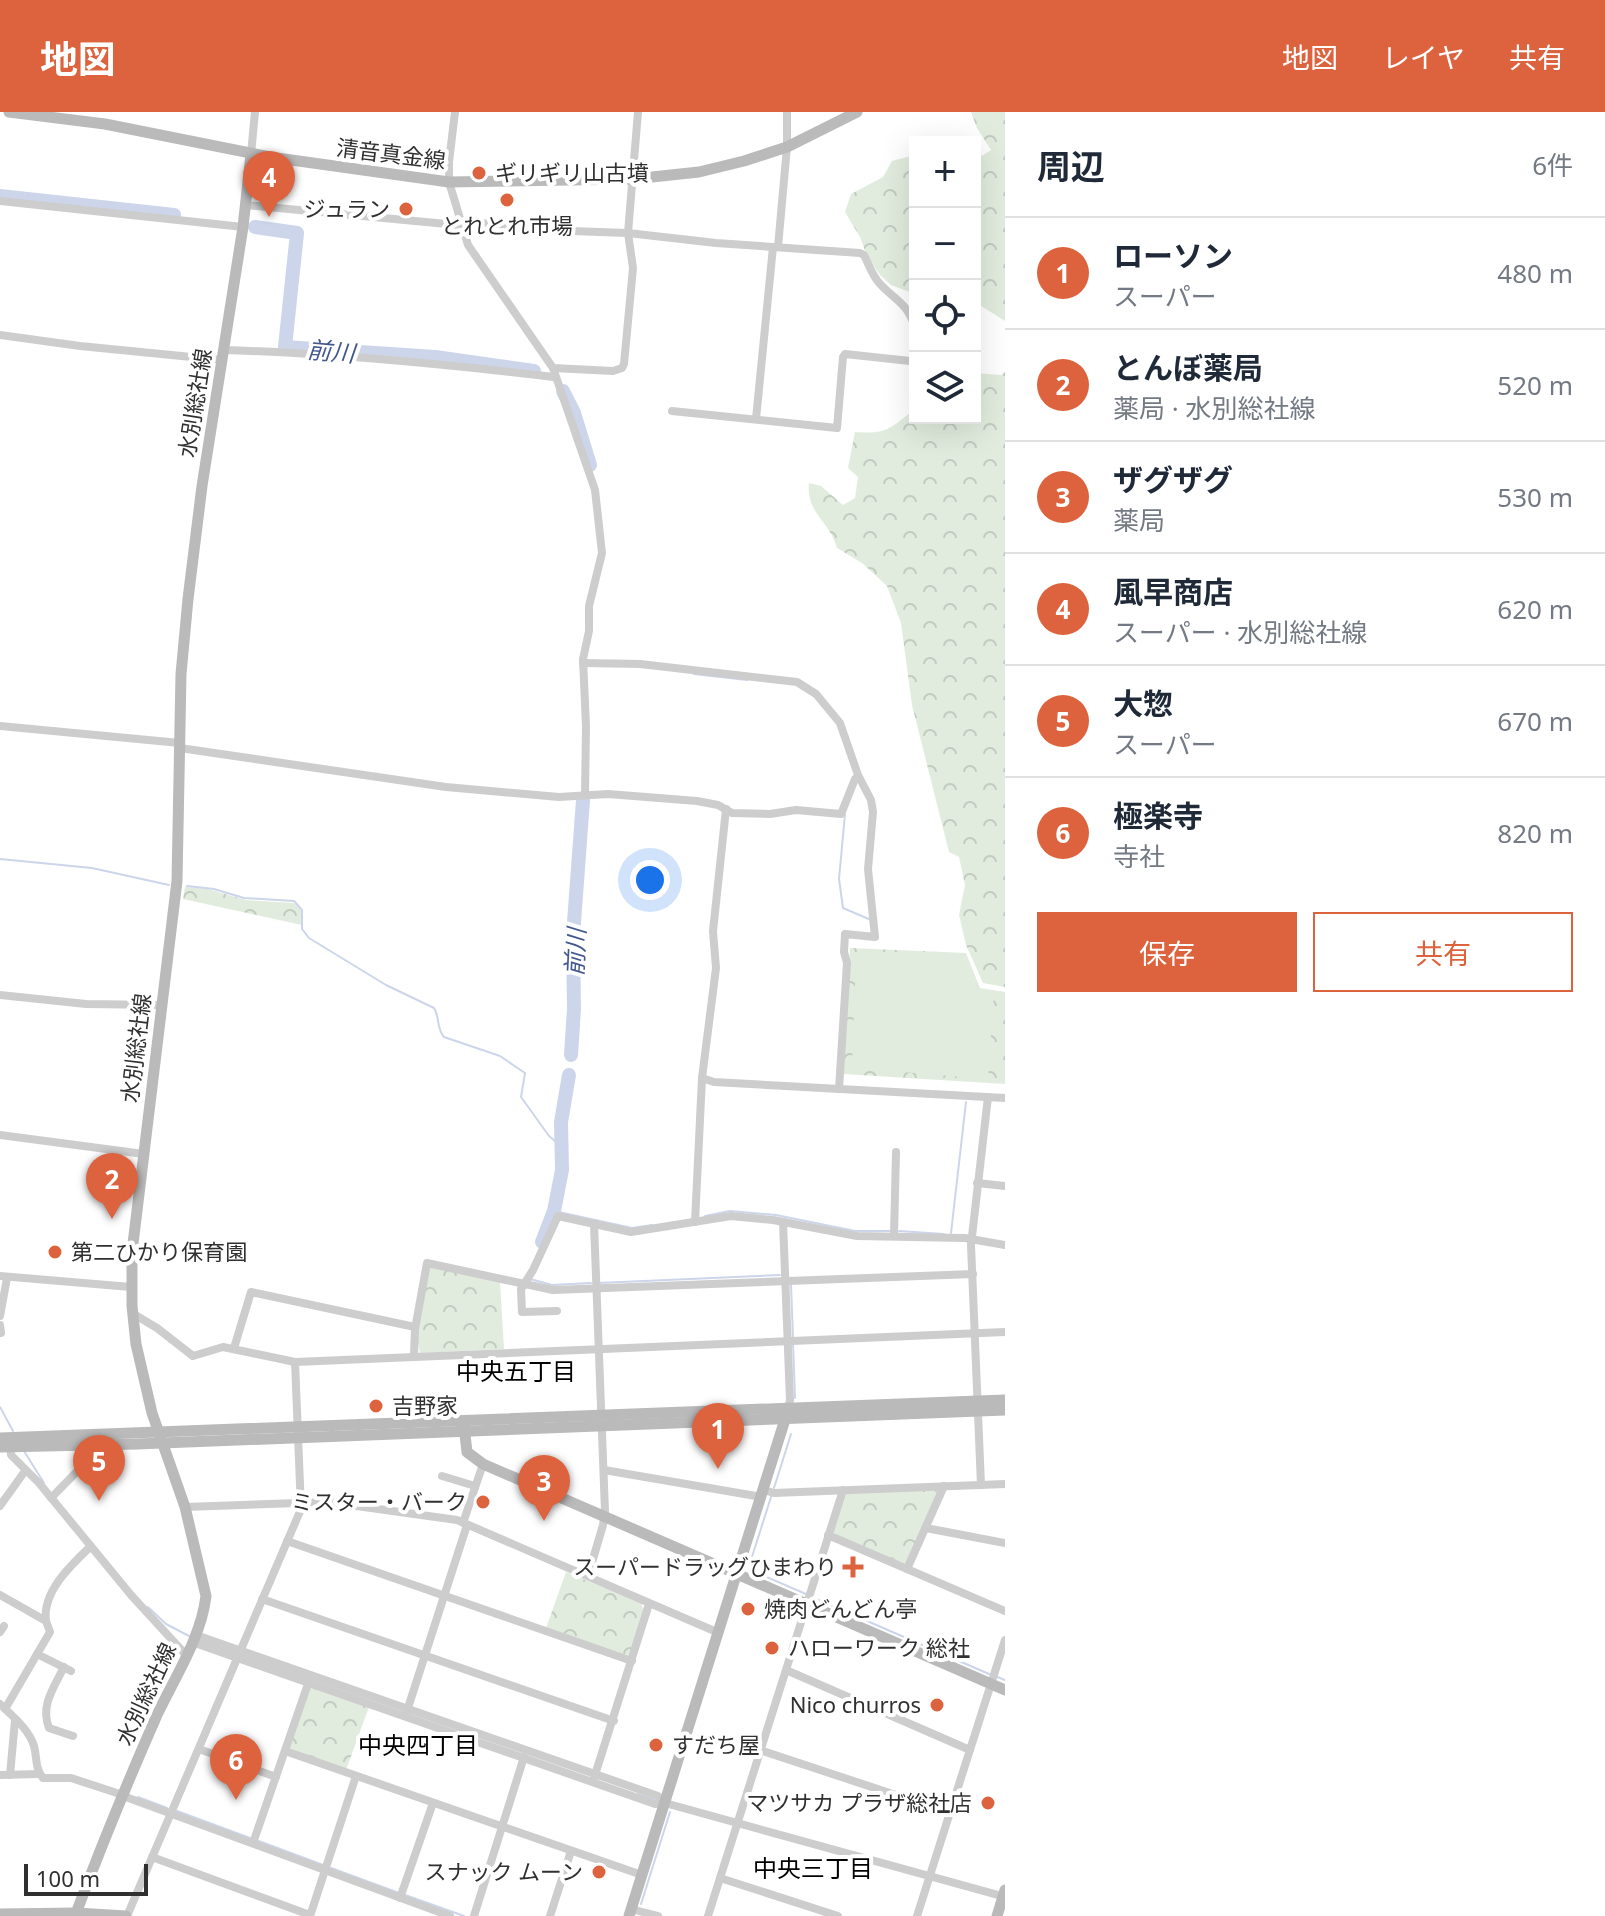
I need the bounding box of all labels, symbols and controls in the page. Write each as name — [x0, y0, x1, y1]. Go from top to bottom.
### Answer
text: 地図 — [40, 32, 116, 84]
text: 地図 — [1282, 38, 1338, 76]
text: レイヤ — [1382, 38, 1465, 76]
text: 共有 — [1509, 38, 1565, 76]
street label: 清音真金線 — [335, 131, 448, 175]
map controls — [909, 136, 981, 424]
button: + — [909, 136, 981, 208]
text: 周辺 — [1037, 143, 1105, 189]
text: 6件 — [1532, 147, 1573, 183]
pin: 4 — [243, 151, 295, 217]
place label: ギリギリ山古墳 — [495, 157, 649, 187]
marker: ギリギリ山古墳 — [470, 164, 488, 182]
marker: とれとれ市場 — [498, 191, 516, 209]
place label: ジュラン — [304, 193, 390, 223]
marker: ジュラン — [397, 200, 415, 218]
button: − — [909, 208, 981, 280]
place label: とれとれ市場 — [441, 210, 573, 240]
text: ローソン — [1113, 235, 1233, 276]
text: 1 — [1056, 255, 1070, 291]
text: 480 m — [1497, 255, 1573, 291]
text: スーパー — [1113, 278, 1217, 314]
button: locate — [909, 280, 981, 352]
water label: 前川 — [306, 332, 359, 369]
street label: 水別総社線 — [171, 346, 217, 460]
text: とんぼ薬局 — [1113, 347, 1263, 388]
button: layers — [909, 352, 981, 424]
text: 2 — [1056, 367, 1070, 403]
text: 520 m — [1497, 367, 1573, 403]
text: 薬局 · 水別総社線 — [1113, 390, 1316, 426]
text: ザグザグ — [1113, 459, 1233, 500]
text: 3 — [1056, 479, 1070, 515]
text: 530 m — [1497, 479, 1573, 515]
text: 薬局 — [1113, 502, 1165, 538]
text: 風早商店 — [1113, 571, 1233, 612]
text: 4 — [1056, 591, 1070, 627]
text: 620 m — [1497, 591, 1573, 627]
text: スーパー · 水別総社線 — [1113, 614, 1367, 650]
text: 大惣 — [1113, 683, 1173, 724]
text: 5 — [1056, 703, 1070, 739]
text: 670 m — [1497, 703, 1573, 739]
text: スーパー — [1113, 726, 1217, 762]
text: 極楽寺 — [1113, 795, 1203, 836]
text: 6 — [1056, 815, 1070, 851]
text: 820 m — [1497, 815, 1573, 851]
text: 寺社 — [1113, 838, 1165, 874]
your location — [630, 860, 670, 900]
button: 保存 — [1037, 912, 1297, 992]
button: 共有 — [1313, 912, 1573, 992]
water label: 前川 — [557, 924, 592, 977]
street label: 水別総社線 — [113, 991, 157, 1104]
pin: 2 — [86, 1153, 138, 1219]
place label: 第二ひかり保育園 — [71, 1236, 247, 1266]
marker: 第二ひかり保育園 — [46, 1243, 64, 1261]
district label: 中央五丁目 — [456, 1354, 576, 1387]
place label: 吉野家 — [392, 1390, 458, 1420]
marker: 吉野家 — [367, 1397, 385, 1415]
pin: 1 — [692, 1403, 744, 1469]
pin: 5 — [73, 1435, 125, 1501]
pin: 3 — [518, 1455, 570, 1521]
place label: ミスター・バーク — [291, 1486, 467, 1516]
marker: ミスター・バーク — [474, 1493, 492, 1511]
place label: スーパードラッグひまわり — [573, 1551, 837, 1581]
marker: スーパードラッグひまわり — [844, 1558, 862, 1576]
place label: 焼肉どんどん亭 — [764, 1593, 917, 1623]
marker: 焼肉どんどん亭 — [739, 1600, 757, 1618]
place label: ハローワーク 総社 — [788, 1632, 970, 1662]
street label: 水別総社線 — [108, 1637, 182, 1750]
marker: ハローワーク 総社 — [763, 1639, 781, 1657]
place label: Nico churros — [790, 1689, 921, 1719]
marker: Nico churros — [928, 1696, 946, 1714]
district label: 中央四丁目 — [358, 1728, 478, 1761]
place label: すだち屋 — [672, 1729, 760, 1759]
pin: 6 — [210, 1734, 262, 1800]
marker: すだち屋 — [647, 1736, 665, 1754]
place label: マツサカ プラザ総社店 — [746, 1787, 972, 1817]
marker: マツサカ プラザ総社店 — [979, 1794, 997, 1812]
district label: 中央三丁目 — [753, 1851, 873, 1884]
place label: スナック ムーン — [424, 1856, 583, 1886]
scale bar — [24, 1860, 148, 1896]
text: 100 m — [36, 1863, 100, 1893]
marker: スナック ムーン — [590, 1863, 608, 1881]

